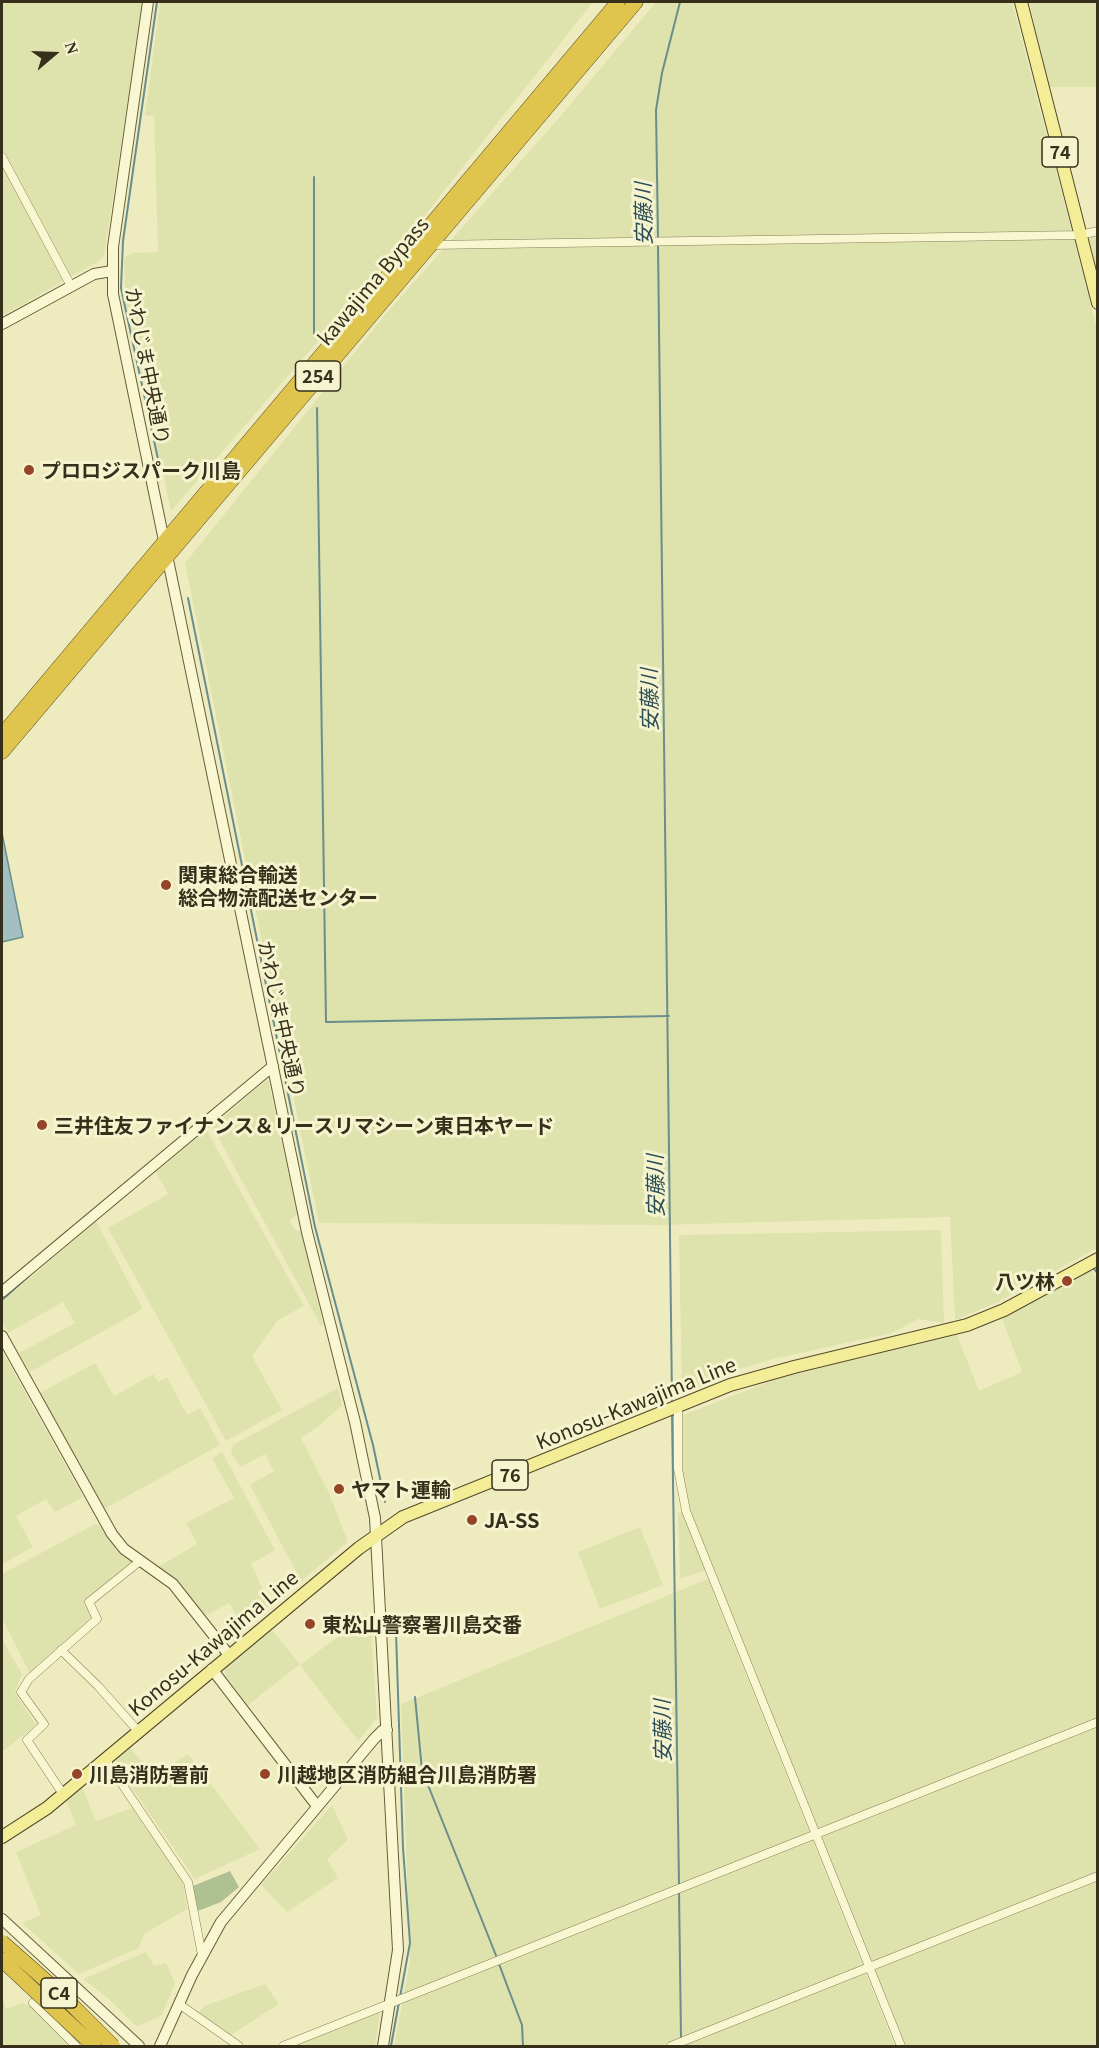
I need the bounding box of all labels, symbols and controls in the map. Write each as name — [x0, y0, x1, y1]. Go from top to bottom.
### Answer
north arrow — [24, 24, 84, 84]
text: N — [62, 40, 81, 56]
road number: 74 — [1042, 137, 1078, 167]
water label: 安藤川 — [630, 182, 656, 246]
street label: kawajima Bypass — [313, 212, 433, 350]
street label: かわじま中央通り — [121, 285, 175, 447]
road number: 254 — [296, 361, 340, 391]
place label: プロロジスパーク川島 — [41, 458, 241, 482]
marker: プロロジスパーク川島 — [22, 463, 36, 477]
water label: 安藤川 — [636, 668, 662, 732]
place label: 関東総合輸送 総合物流配送センター — [178, 862, 378, 909]
marker: 関東総合輸送 総合物流配送センター — [159, 878, 173, 892]
street label: かわじま中央通り — [254, 938, 310, 1100]
place label: 三井住友ファイナンス＆リースリマシーン東日本ヤード — [54, 1113, 554, 1137]
marker: 三井住友ファイナンス＆リースリマシーン東日本ヤード — [35, 1118, 49, 1132]
water label: 安藤川 — [642, 1154, 668, 1218]
place label: 八ツ林 — [995, 1269, 1055, 1293]
marker: 八ツ林 — [1060, 1274, 1074, 1288]
street label: Konosu-Kawajima Line — [532, 1352, 740, 1454]
road number: 76 — [492, 1460, 528, 1490]
place label: ヤマト運輸 — [351, 1477, 451, 1501]
marker: ヤマト運輸 — [332, 1482, 346, 1496]
place label: JA-SS — [484, 1508, 539, 1532]
marker: JA-SS — [465, 1513, 479, 1527]
street label: Konosu-Kawajima Line — [123, 1565, 303, 1721]
place label: 東松山警察署川島交番 — [322, 1612, 522, 1636]
marker: 東松山警察署川島交番 — [303, 1617, 317, 1631]
water label: 安藤川 — [649, 1699, 675, 1763]
place label: 川島消防署前 — [89, 1762, 209, 1786]
place label: 川越地区消防組合川島消防署 — [277, 1762, 537, 1786]
marker: 川島消防署前 — [70, 1767, 84, 1781]
marker: 川越地区消防組合川島消防署 — [258, 1767, 272, 1781]
road number: C4 — [41, 1978, 77, 2008]

